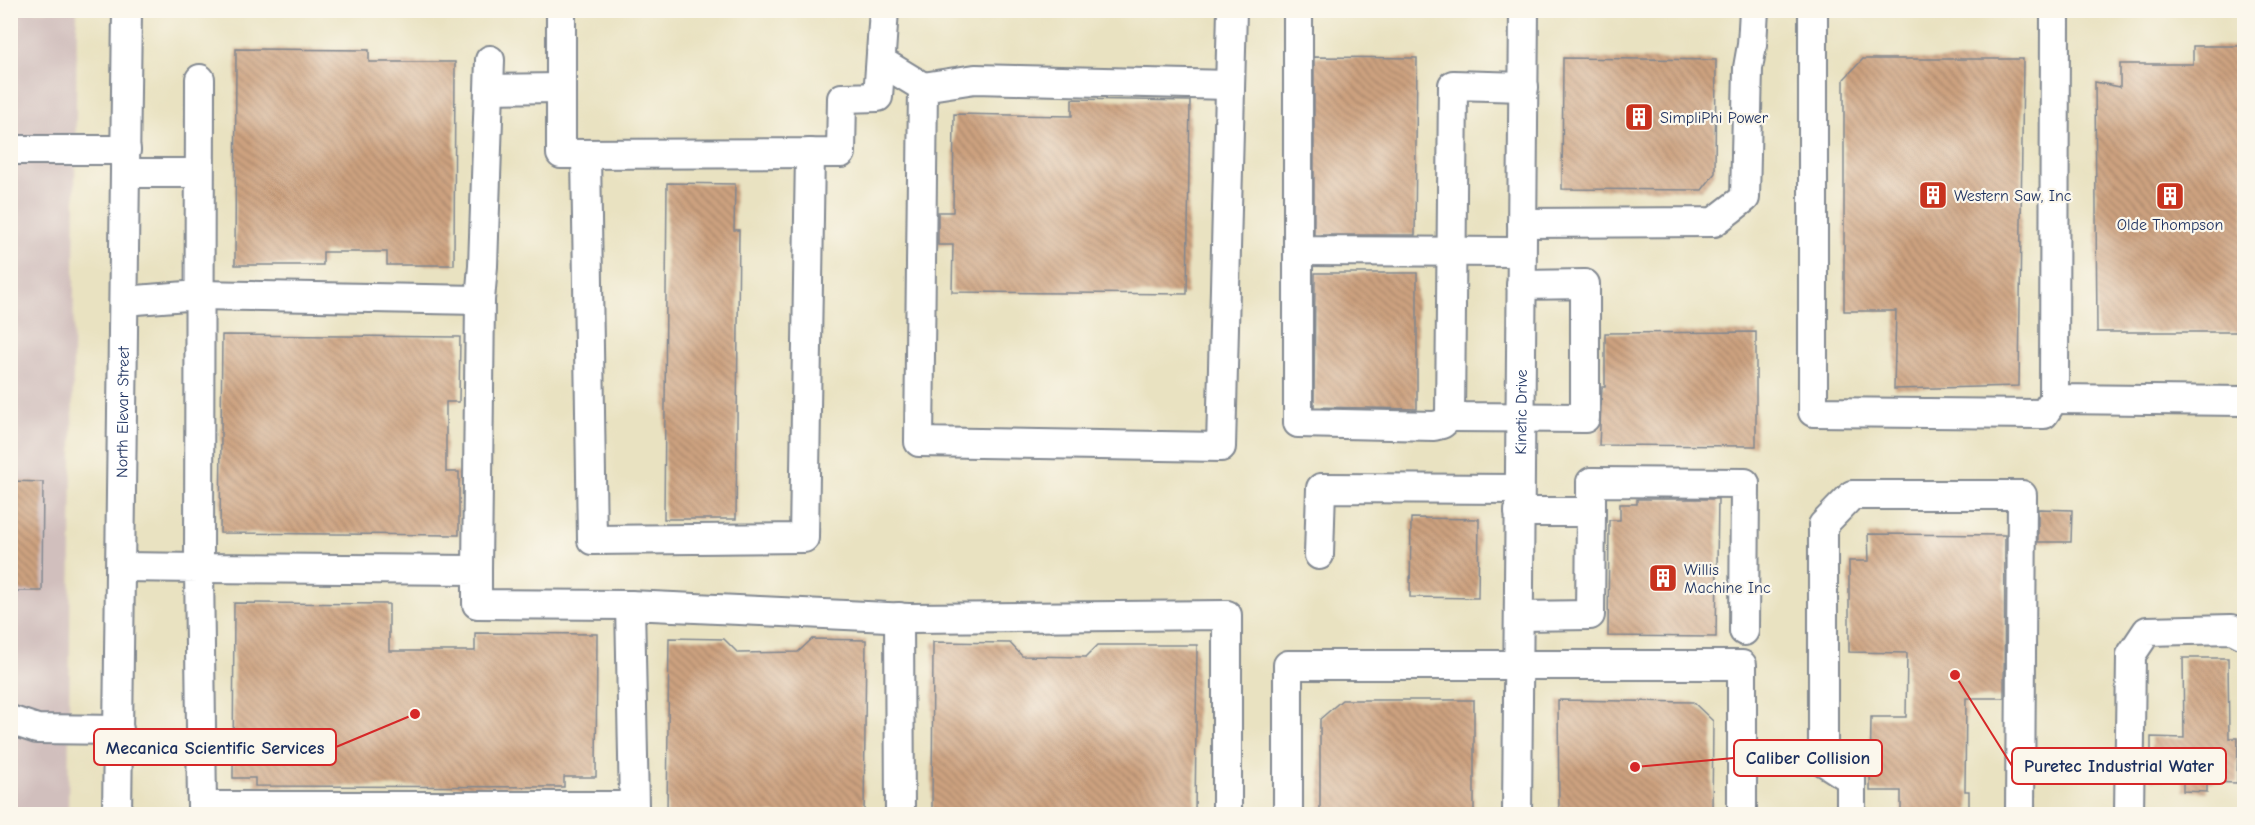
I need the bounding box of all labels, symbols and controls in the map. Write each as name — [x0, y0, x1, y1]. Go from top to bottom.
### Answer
building icon: SimpliPhi Power — [1623, 101, 1655, 133]
place label: SimpliPhi Power — [1660, 109, 1769, 127]
building icon: Western Saw, Inc — [1917, 179, 1949, 211]
building icon: Olde Thompson — [2154, 180, 2186, 212]
place label: Western Saw, Inc — [1954, 187, 2072, 205]
place label: Olde Thompson — [2117, 216, 2223, 234]
street label: North Elevar Street — [113, 346, 133, 478]
street label: Kinetic Drive — [1512, 369, 1531, 455]
place label: Willis Machine Inc — [1684, 561, 1771, 597]
building icon: Willis Machine Inc — [1647, 562, 1679, 594]
callout: Mecanica Scientific Services — [94, 729, 336, 765]
text: Mecanica Scientific Services — [106, 738, 325, 759]
callout: Caliber Collision — [1734, 740, 1882, 776]
text: Caliber Collision — [1746, 748, 1870, 769]
callout: Puretec Industrial Water — [2012, 748, 2226, 784]
text: Puretec Industrial Water — [2024, 756, 2215, 777]

